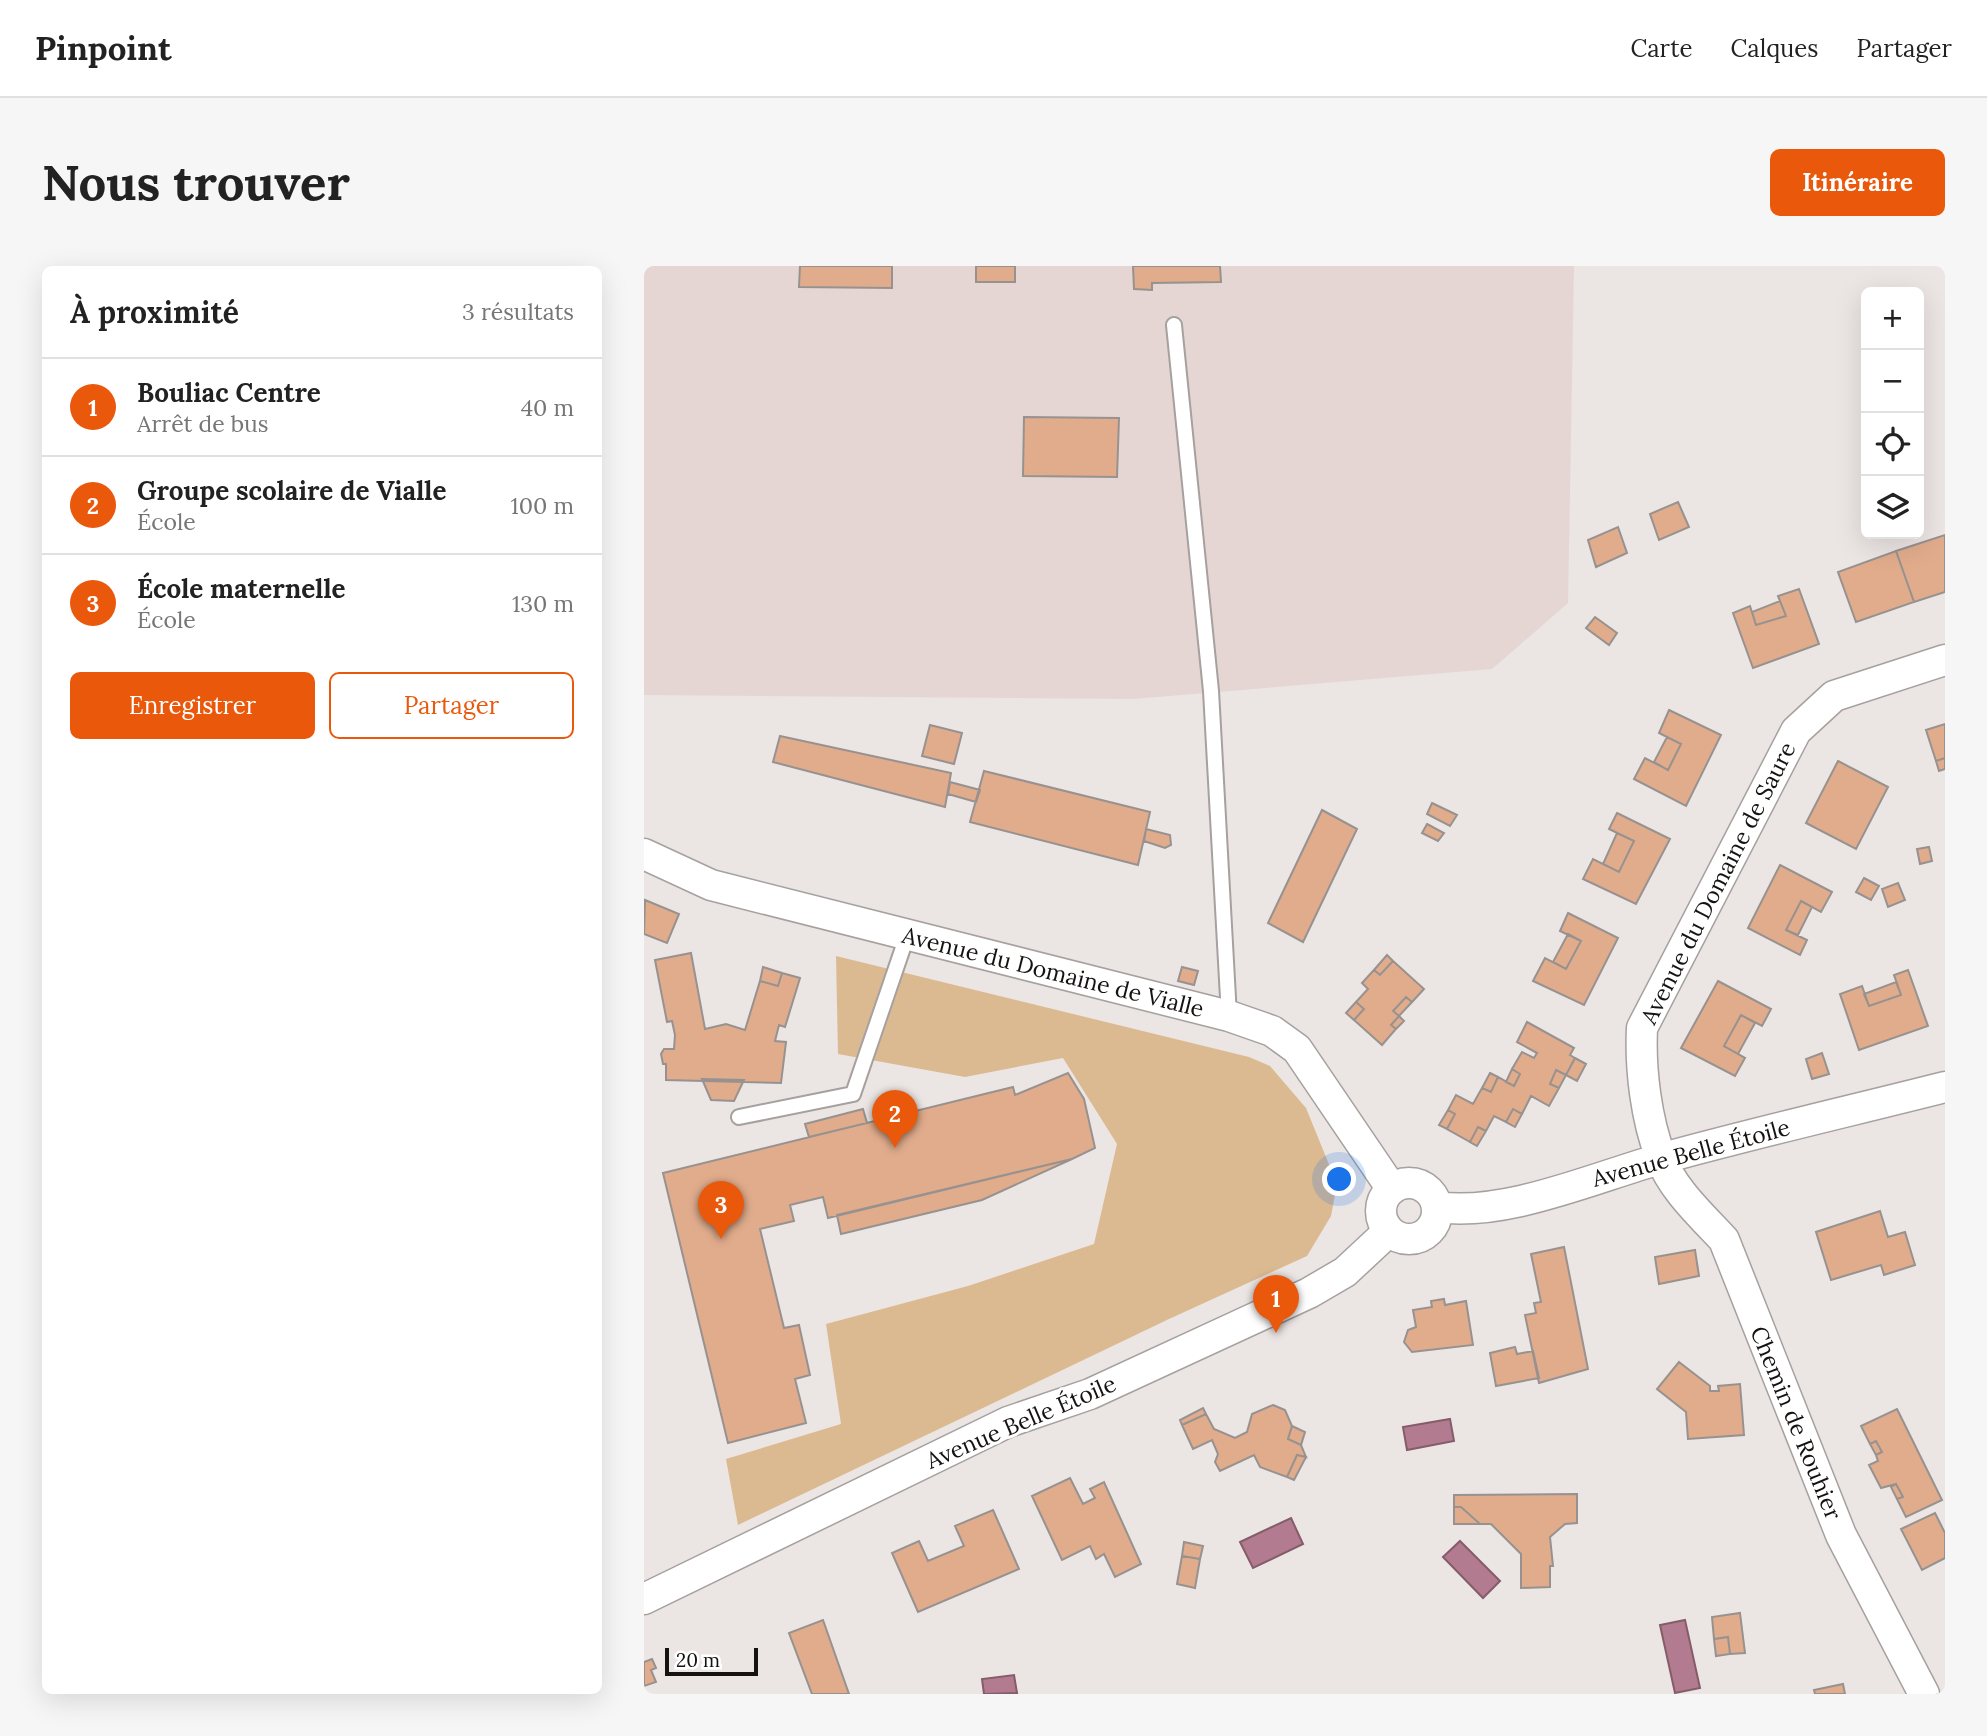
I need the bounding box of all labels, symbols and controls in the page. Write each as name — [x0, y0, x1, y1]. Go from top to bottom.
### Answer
text: Pinpoint — [35, 27, 172, 69]
text: Carte — [1630, 33, 1692, 64]
text: Calques — [1730, 33, 1818, 64]
text: Partager — [1856, 33, 1952, 64]
button: Itinéraire — [1770, 149, 1945, 216]
text: Nous trouver — [42, 151, 350, 213]
map controls — [1861, 287, 1924, 539]
button: + — [1861, 287, 1924, 350]
text: À proximité — [70, 293, 239, 331]
text: 3 résultats — [462, 297, 574, 326]
button: − — [1861, 350, 1924, 413]
text: Bouliac Centre — [137, 376, 321, 409]
text: 1 — [88, 393, 98, 422]
text: 40 m — [521, 393, 574, 422]
text: Arrêt de bus — [137, 409, 268, 438]
button: locate — [1861, 413, 1924, 476]
text: Groupe scolaire de Vialle — [137, 474, 446, 507]
button: layers — [1861, 476, 1924, 539]
text: 2 — [87, 491, 99, 520]
text: 100 m — [510, 491, 574, 520]
text: École — [137, 507, 196, 536]
text: École maternelle — [137, 572, 346, 605]
text: 3 — [87, 589, 99, 618]
text: 130 m — [512, 589, 574, 618]
text: École — [137, 605, 196, 634]
button: Enregistrer — [70, 672, 315, 739]
button: Partager — [329, 672, 574, 739]
street label: Avenue du Domaine de Saure — [1633, 737, 1801, 1030]
street label: Avenue du Domaine de Vialle — [898, 920, 1207, 1023]
pin: 2 — [872, 1090, 918, 1148]
street label: Avenue Belle Étoile — [1588, 1112, 1793, 1193]
your location — [1322, 1162, 1356, 1196]
pin: 3 — [698, 1181, 744, 1239]
pin: 1 — [1253, 1275, 1299, 1333]
street label: Chemin de Rouhier — [1744, 1322, 1848, 1524]
street label: Avenue Belle Étoile — [920, 1368, 1120, 1475]
scale bar — [665, 1645, 758, 1677]
text: 20 m — [676, 1648, 720, 1672]

